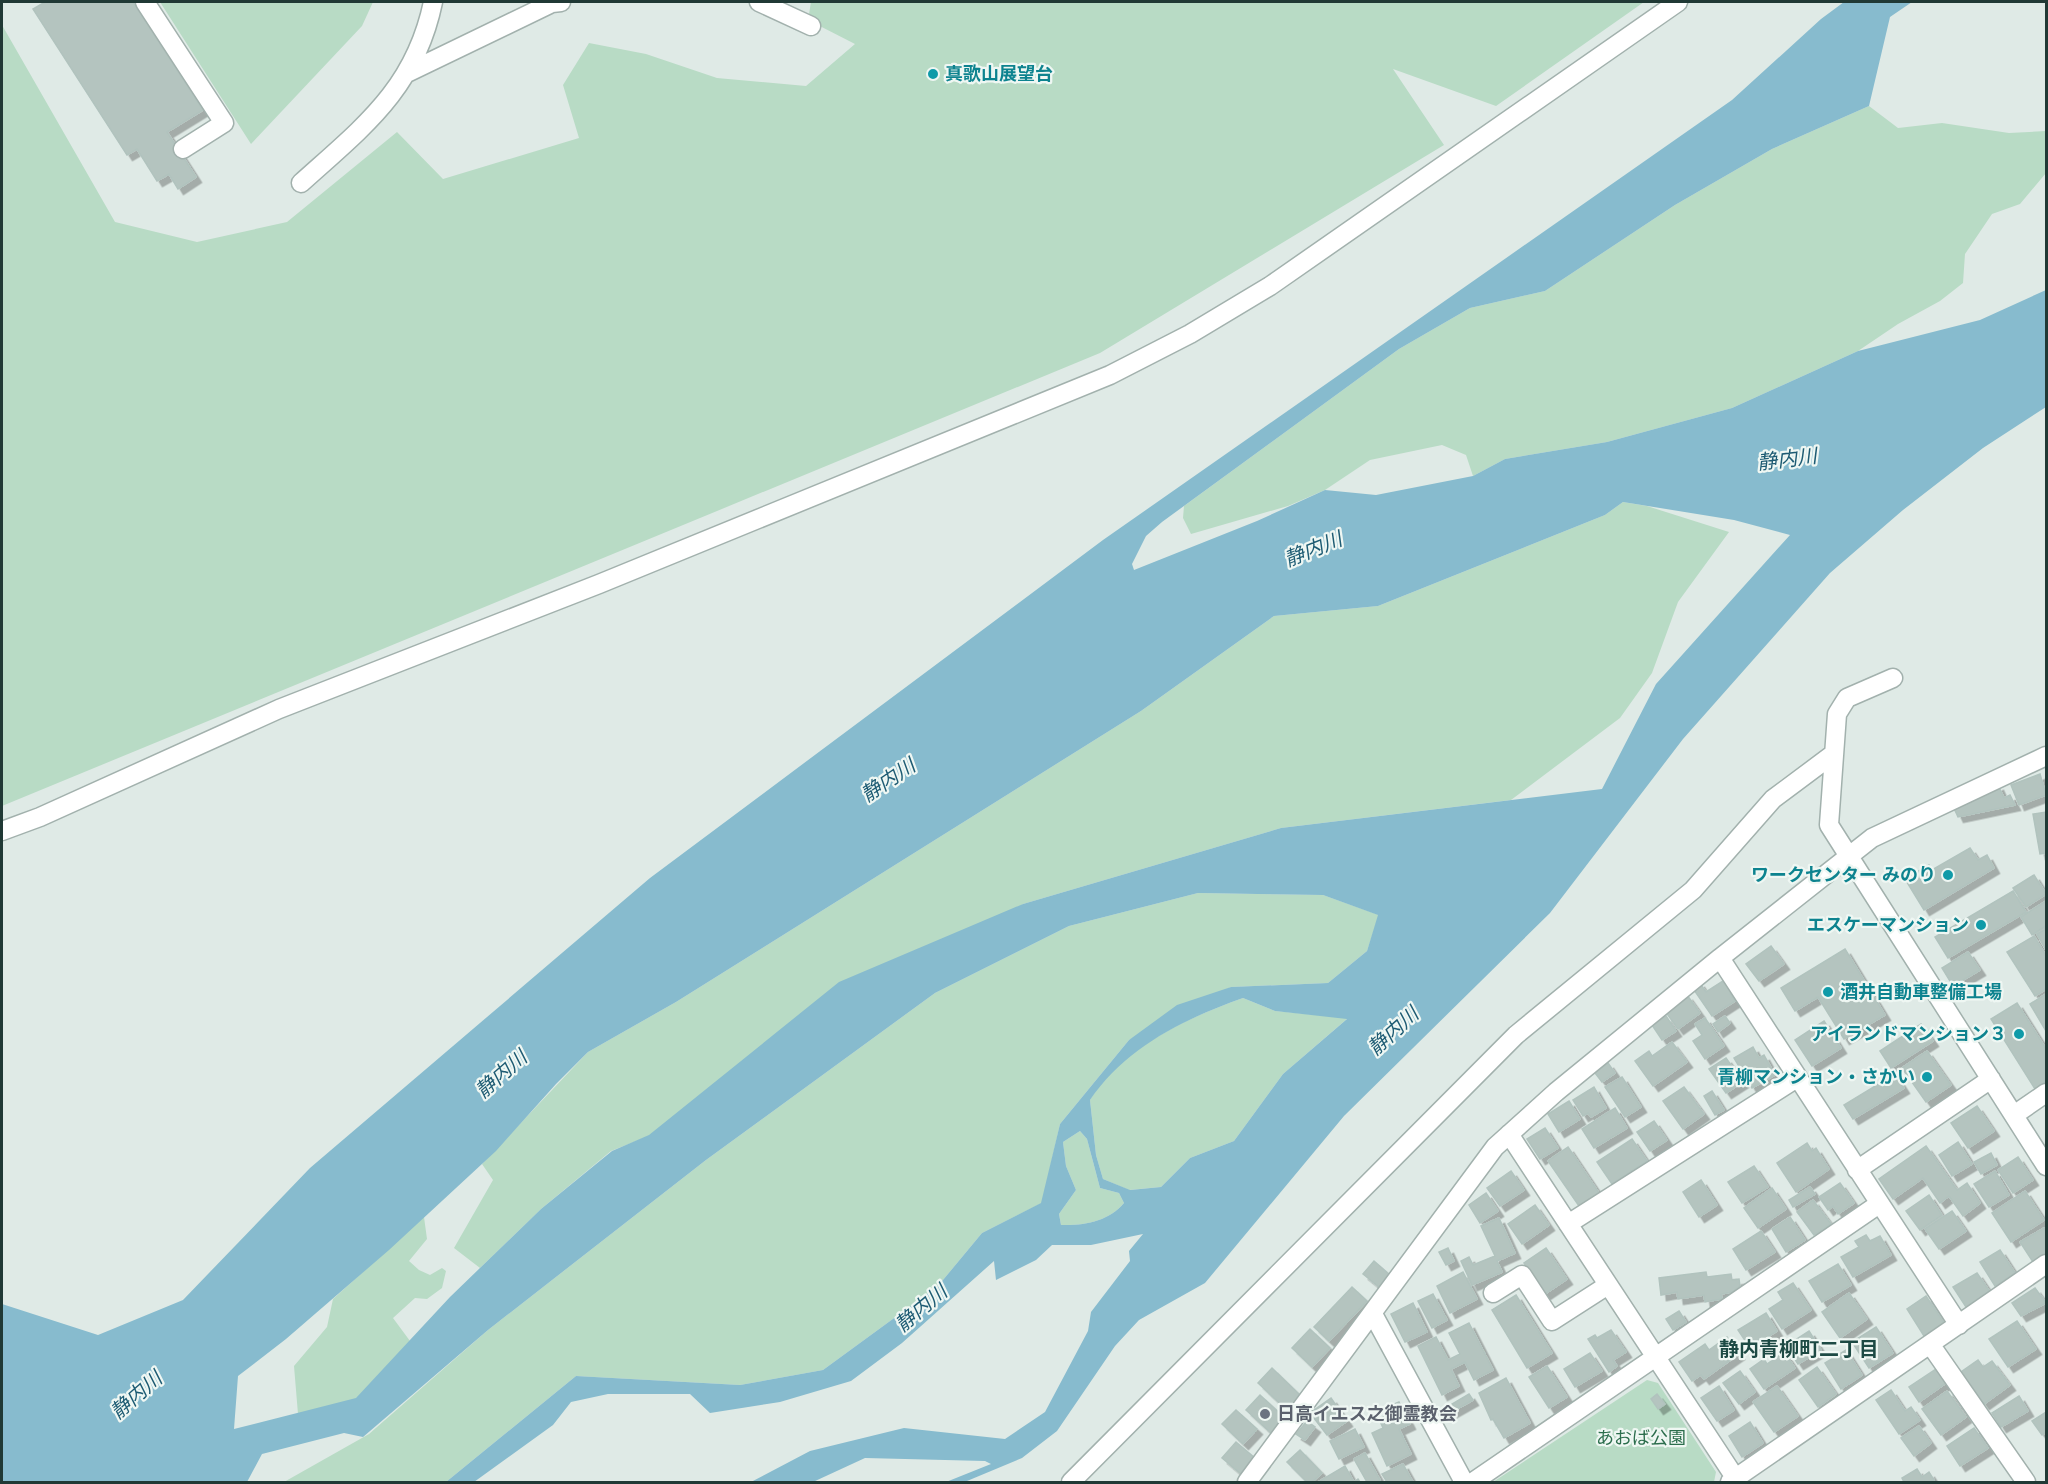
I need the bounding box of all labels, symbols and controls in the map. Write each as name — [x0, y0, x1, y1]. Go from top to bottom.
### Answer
place label: 真歌山展望台 — [945, 62, 1053, 85]
marker: 真歌山展望台 — [926, 67, 940, 81]
water label: 静内川 — [1756, 442, 1820, 475]
water label: 静内川 — [1280, 525, 1347, 571]
water label: 静内川 — [856, 751, 921, 807]
place label: ワークセンター みのり — [1751, 863, 1936, 886]
marker: ワークセンター みのり — [1941, 868, 1955, 882]
place label: エスケーマンション — [1807, 913, 1969, 936]
marker: エスケーマンション — [1974, 918, 1988, 932]
place label: 酒井自動車整備工場 — [1840, 980, 2002, 1003]
marker: 酒井自動車整備工場 — [1821, 985, 1835, 999]
water label: 静内川 — [1362, 1000, 1425, 1060]
place label: アイランドマンション３ — [1810, 1022, 2007, 1045]
marker: アイランドマンション３ — [2012, 1027, 2026, 1041]
water label: 静内川 — [470, 1043, 533, 1103]
place label: 青柳マンション・さかい — [1717, 1065, 1915, 1088]
marker: 青柳マンション・さかい — [1920, 1070, 1934, 1084]
water label: 静内川 — [890, 1277, 953, 1336]
district label: 静内青柳町二丁目 — [1719, 1336, 1879, 1361]
water label: 静内川 — [105, 1364, 168, 1424]
place label: 日高イエス之御霊教会 — [1277, 1402, 1457, 1425]
marker: 日高イエス之御霊教会 — [1258, 1407, 1272, 1421]
park label: あおば公園 — [1596, 1426, 1686, 1449]

